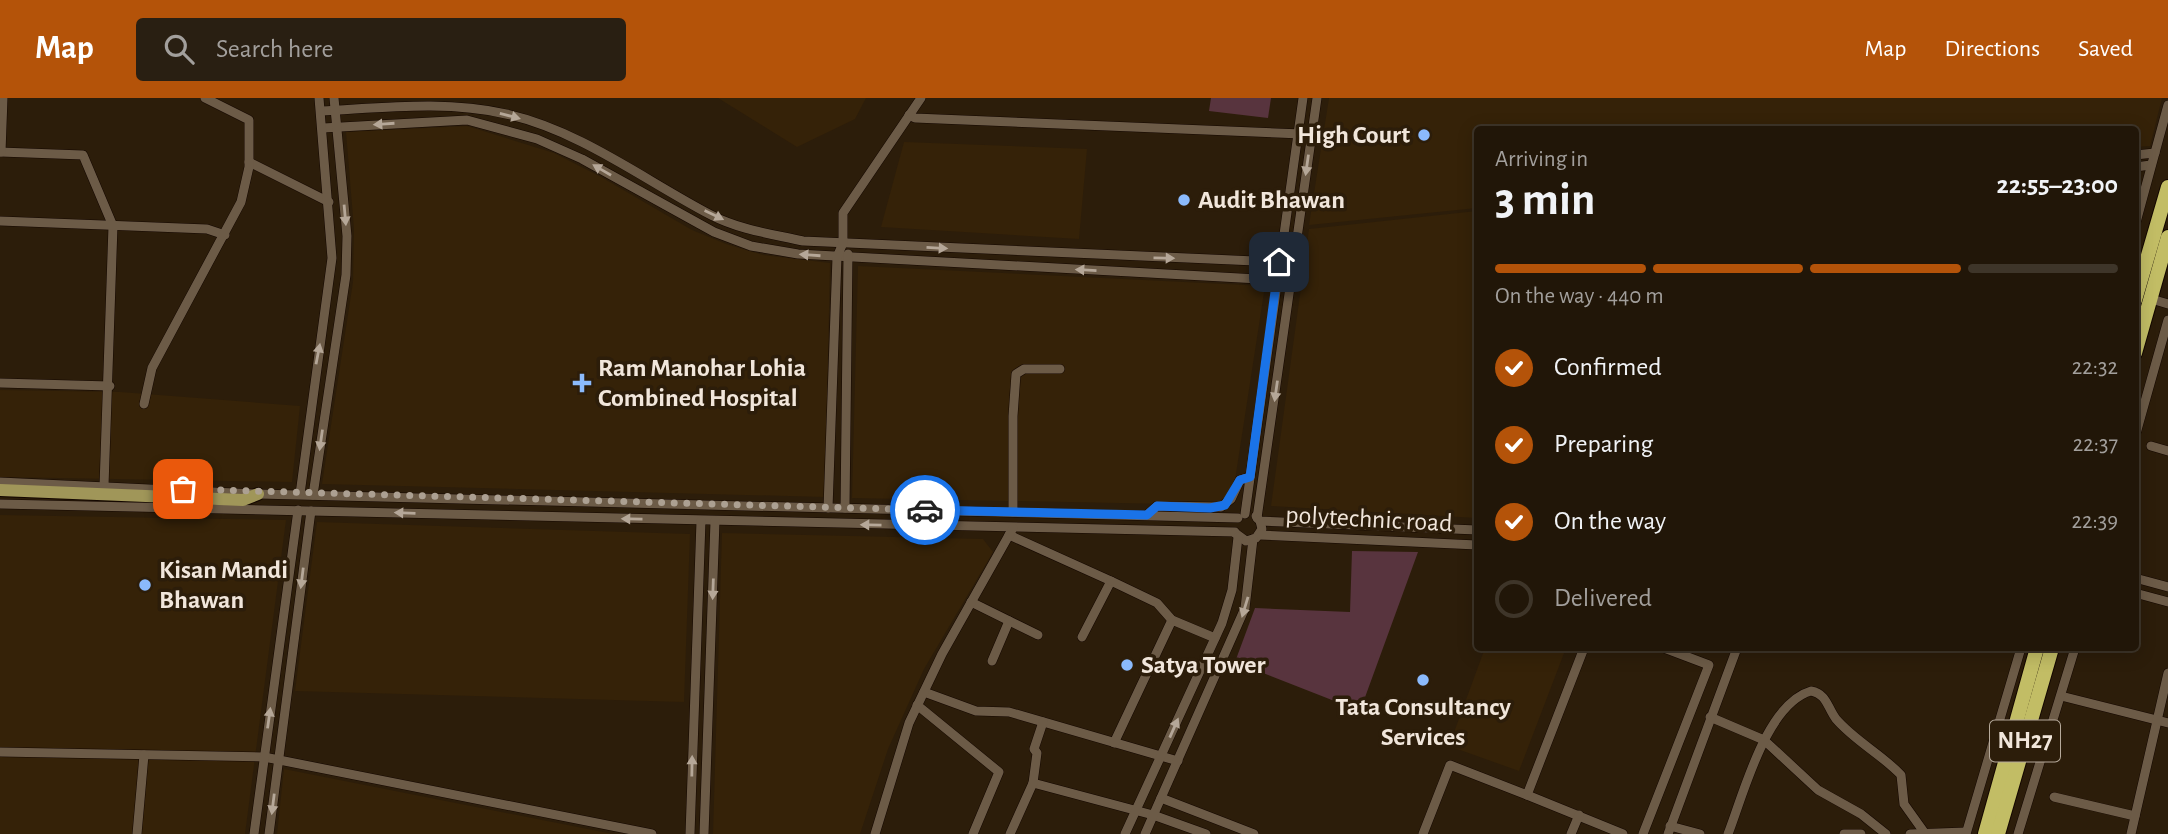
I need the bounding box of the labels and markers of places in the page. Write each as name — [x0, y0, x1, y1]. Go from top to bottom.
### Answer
place label: High Court — [1297, 122, 1410, 148]
marker: High Court — [1416, 127, 1432, 143]
place label: Audit Bhawan — [1198, 187, 1345, 213]
marker: Audit Bhawan — [1176, 192, 1192, 208]
pin — [1249, 232, 1309, 292]
place label: Ram Manohar Lohia Combined Hospital — [598, 355, 806, 411]
marker: Ram Manohar Lohia Combined Hospital — [572, 373, 592, 393]
pin — [153, 459, 213, 519]
place label: Kisan Mandi Bhawan — [159, 557, 288, 613]
marker: Kisan Mandi Bhawan — [137, 577, 153, 593]
place label: Satya Tower — [1141, 652, 1266, 678]
marker: Satya Tower — [1119, 657, 1135, 673]
marker: Tata Consultancy Services — [1415, 672, 1431, 688]
place label: Tata Consultancy Services — [1335, 694, 1511, 750]

